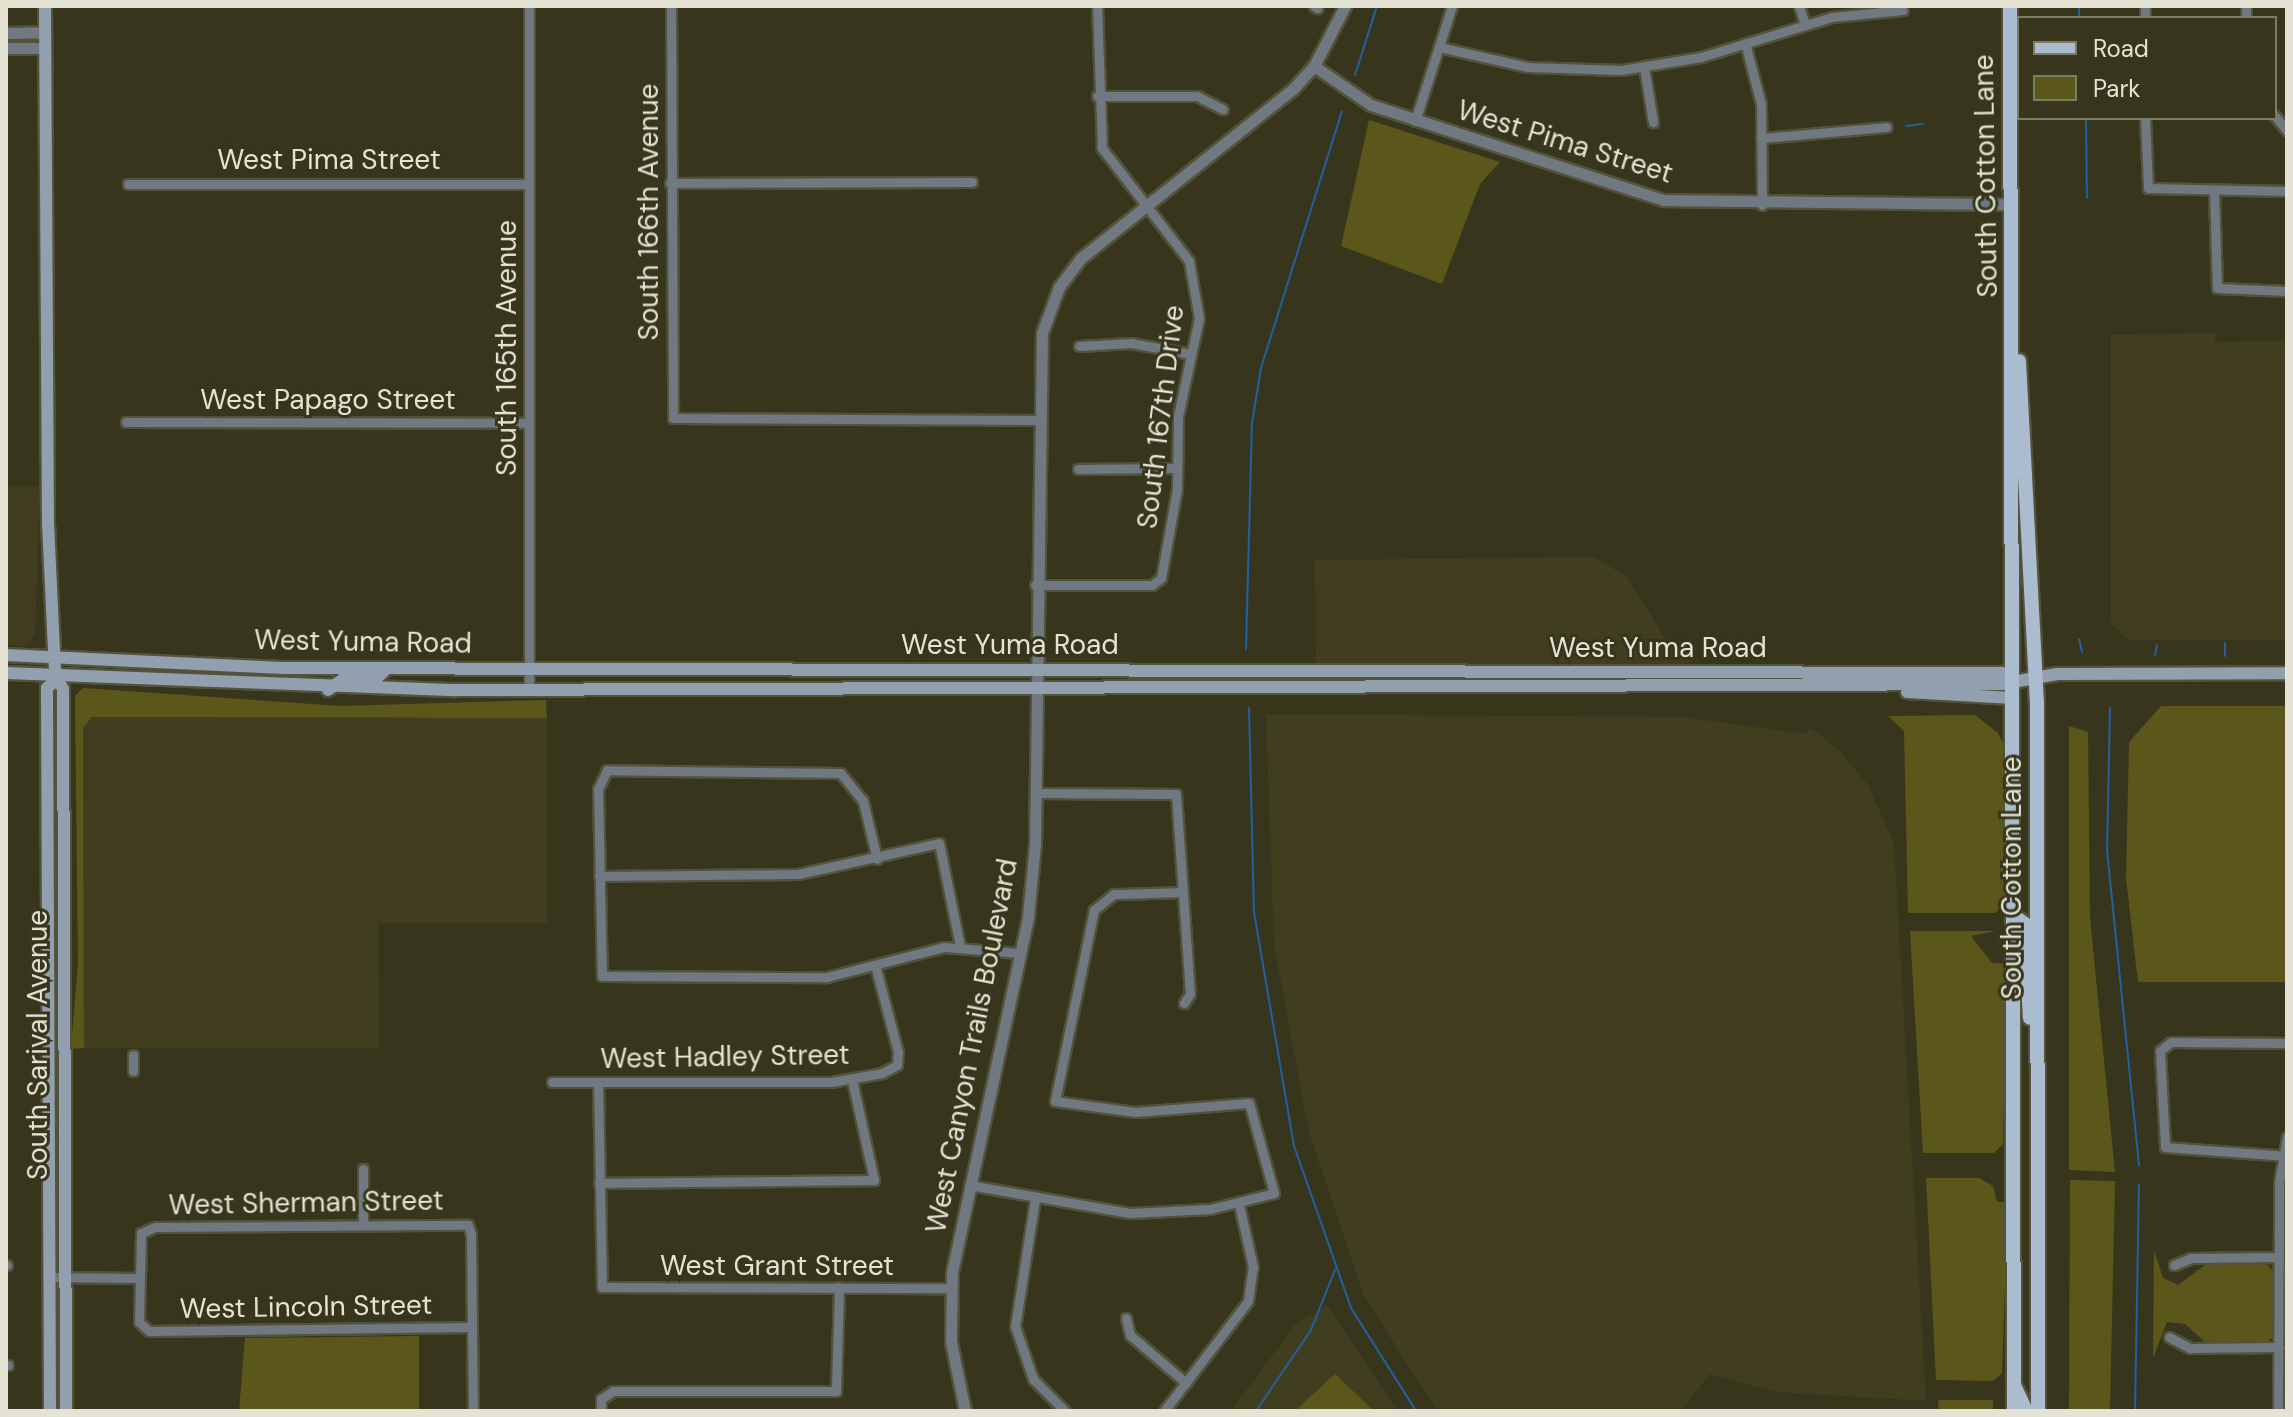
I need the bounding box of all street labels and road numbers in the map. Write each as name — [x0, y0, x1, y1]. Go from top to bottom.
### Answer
street label: South Cotton Lane — [1967, 54, 2005, 298]
street label: South 166th Avenue — [632, 84, 666, 340]
street label: West Pima Street — [1453, 93, 1677, 191]
street label: West Pima Street — [217, 143, 441, 177]
street label: South 165th Avenue — [490, 220, 524, 476]
street label: South 167th Drive — [1131, 303, 1191, 531]
street label: West Papago Street — [200, 383, 456, 417]
street label: West Yuma Road — [254, 623, 472, 661]
street label: West Yuma Road — [901, 628, 1119, 662]
street label: West Yuma Road — [1549, 631, 1767, 665]
street label: South Cotton Lane — [1995, 756, 2029, 1000]
street label: West Canyon Trails Boulevard — [919, 856, 1025, 1236]
street label: South Sarival Avenue — [21, 910, 55, 1180]
street label: West Hadley Street — [600, 1038, 850, 1076]
street label: West Sherman Street — [168, 1184, 444, 1222]
street label: West Grant Street — [660, 1249, 894, 1283]
street label: West Lincoln Street — [179, 1288, 433, 1326]

